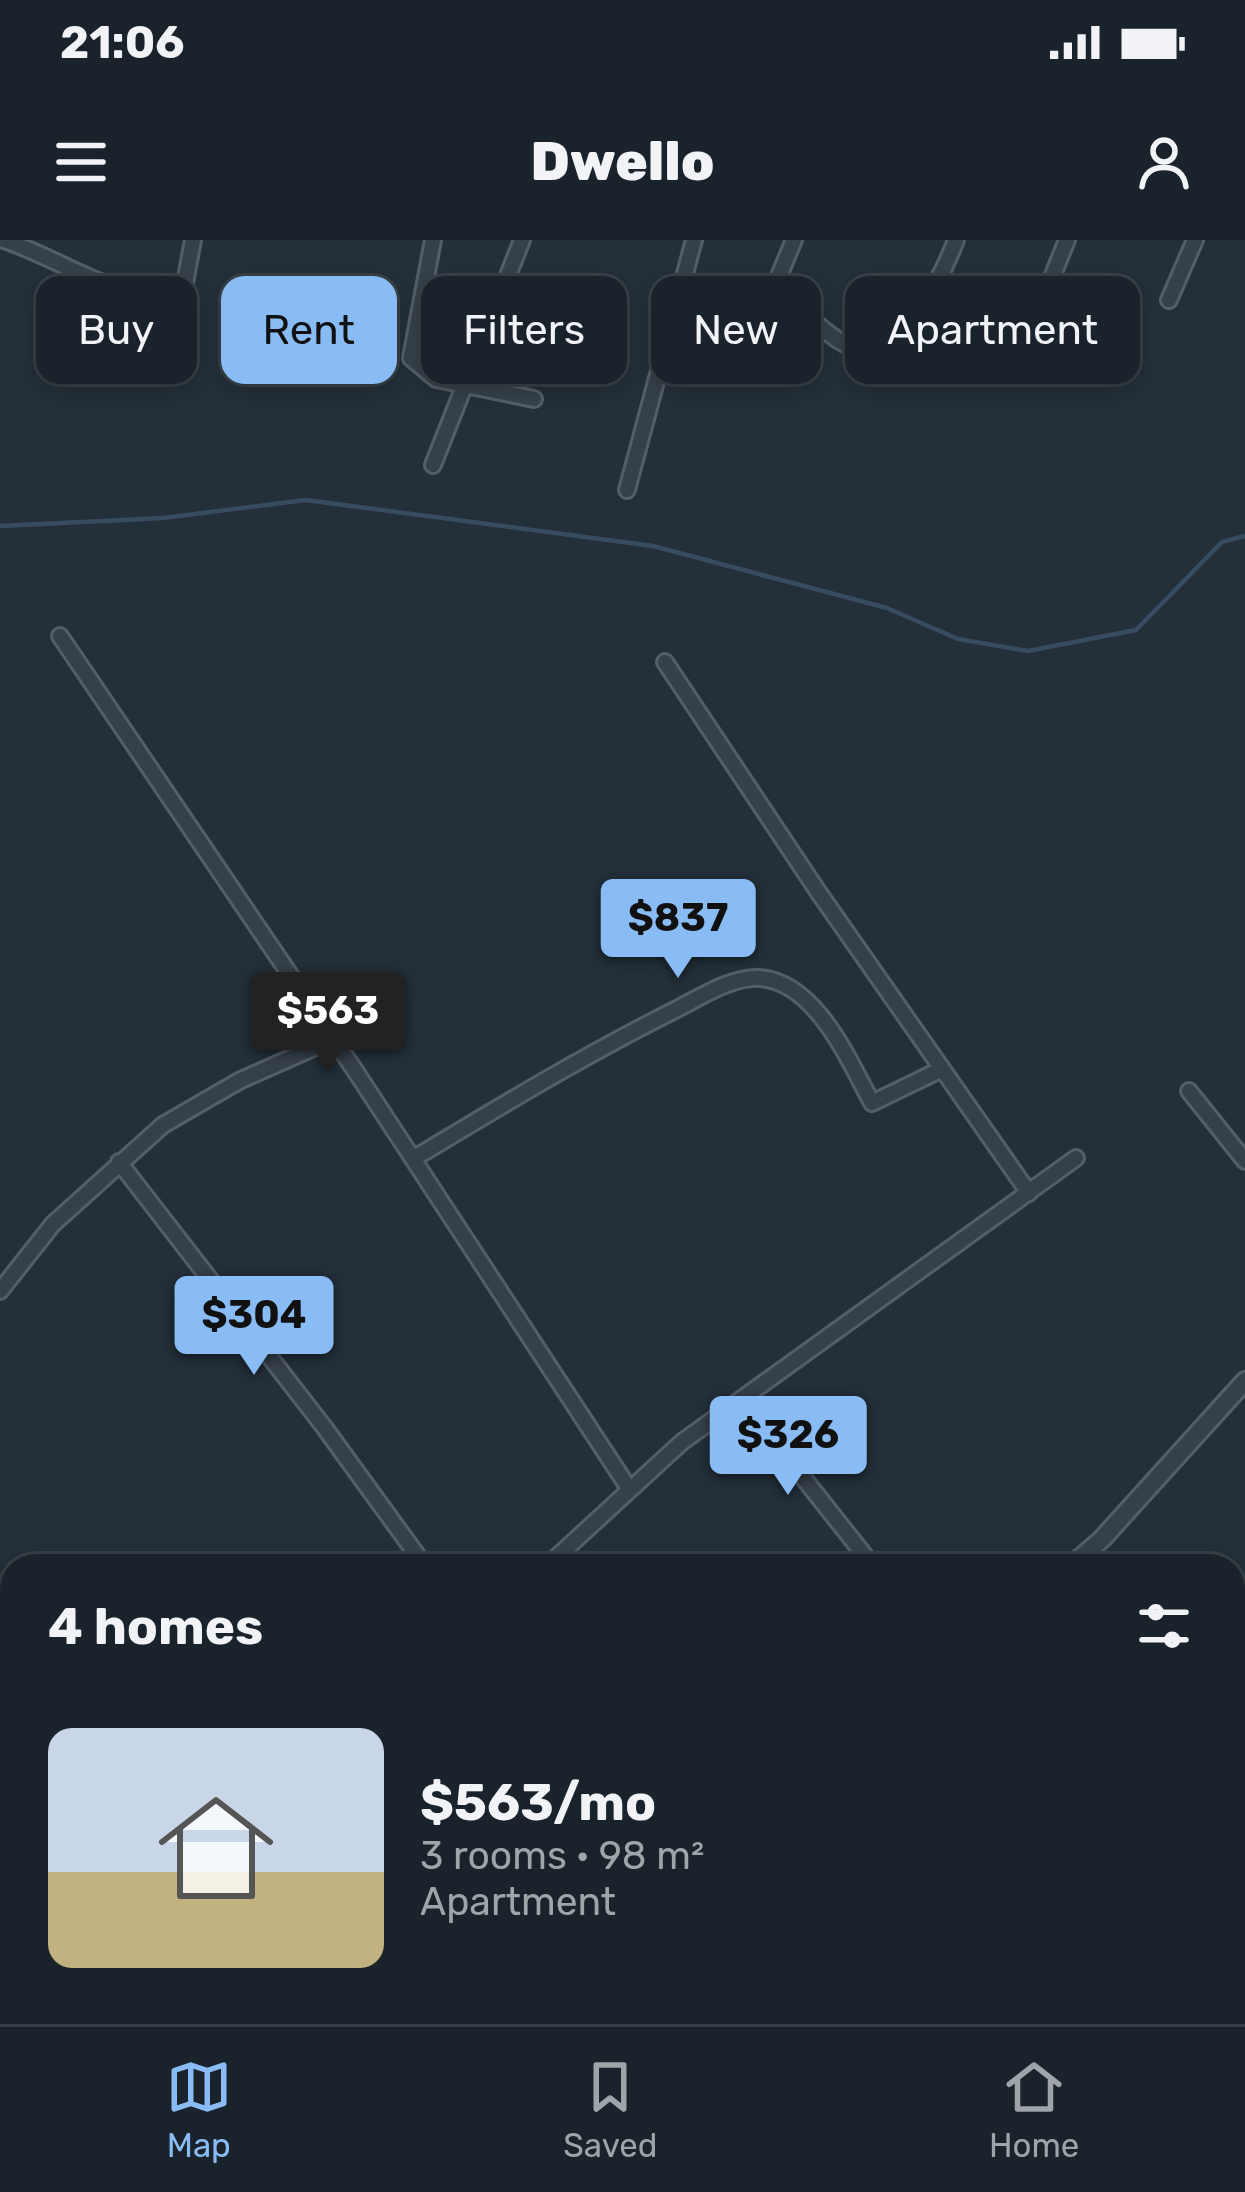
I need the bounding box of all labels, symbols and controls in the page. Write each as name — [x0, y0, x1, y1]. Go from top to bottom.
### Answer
text: 21:06 — [60, 16, 185, 69]
icon: menu — [48, 129, 114, 195]
icon: person — [1131, 129, 1197, 195]
text: Dwello — [530, 130, 715, 194]
chip: Buy — [36, 276, 197, 384]
chip: Rent — [221, 276, 397, 384]
chip: Filters — [421, 276, 627, 384]
chip: New — [651, 276, 821, 384]
chip: Apartment — [845, 276, 1140, 384]
pin: $837 — [607, 879, 749, 981]
text: $837 — [628, 895, 728, 941]
pin: $563 — [257, 972, 399, 1074]
text: $563 — [277, 988, 379, 1034]
pin: $304 — [183, 1276, 325, 1378]
text: $304 — [202, 1292, 306, 1338]
pin: $326 — [717, 1396, 859, 1498]
text: $326 — [737, 1412, 839, 1458]
icon: filters — [1131, 1593, 1197, 1659]
text: 4 homes — [48, 1596, 263, 1657]
text: $563/mo — [420, 1772, 656, 1833]
icon: home — [144, 1776, 288, 1920]
text: 3 rooms · 98 m² — [420, 1833, 704, 1879]
text: Apartment — [420, 1879, 616, 1925]
tab: Map — [166, 2054, 232, 2165]
tab: Saved — [563, 2054, 657, 2165]
tab: Home — [989, 2054, 1079, 2165]

